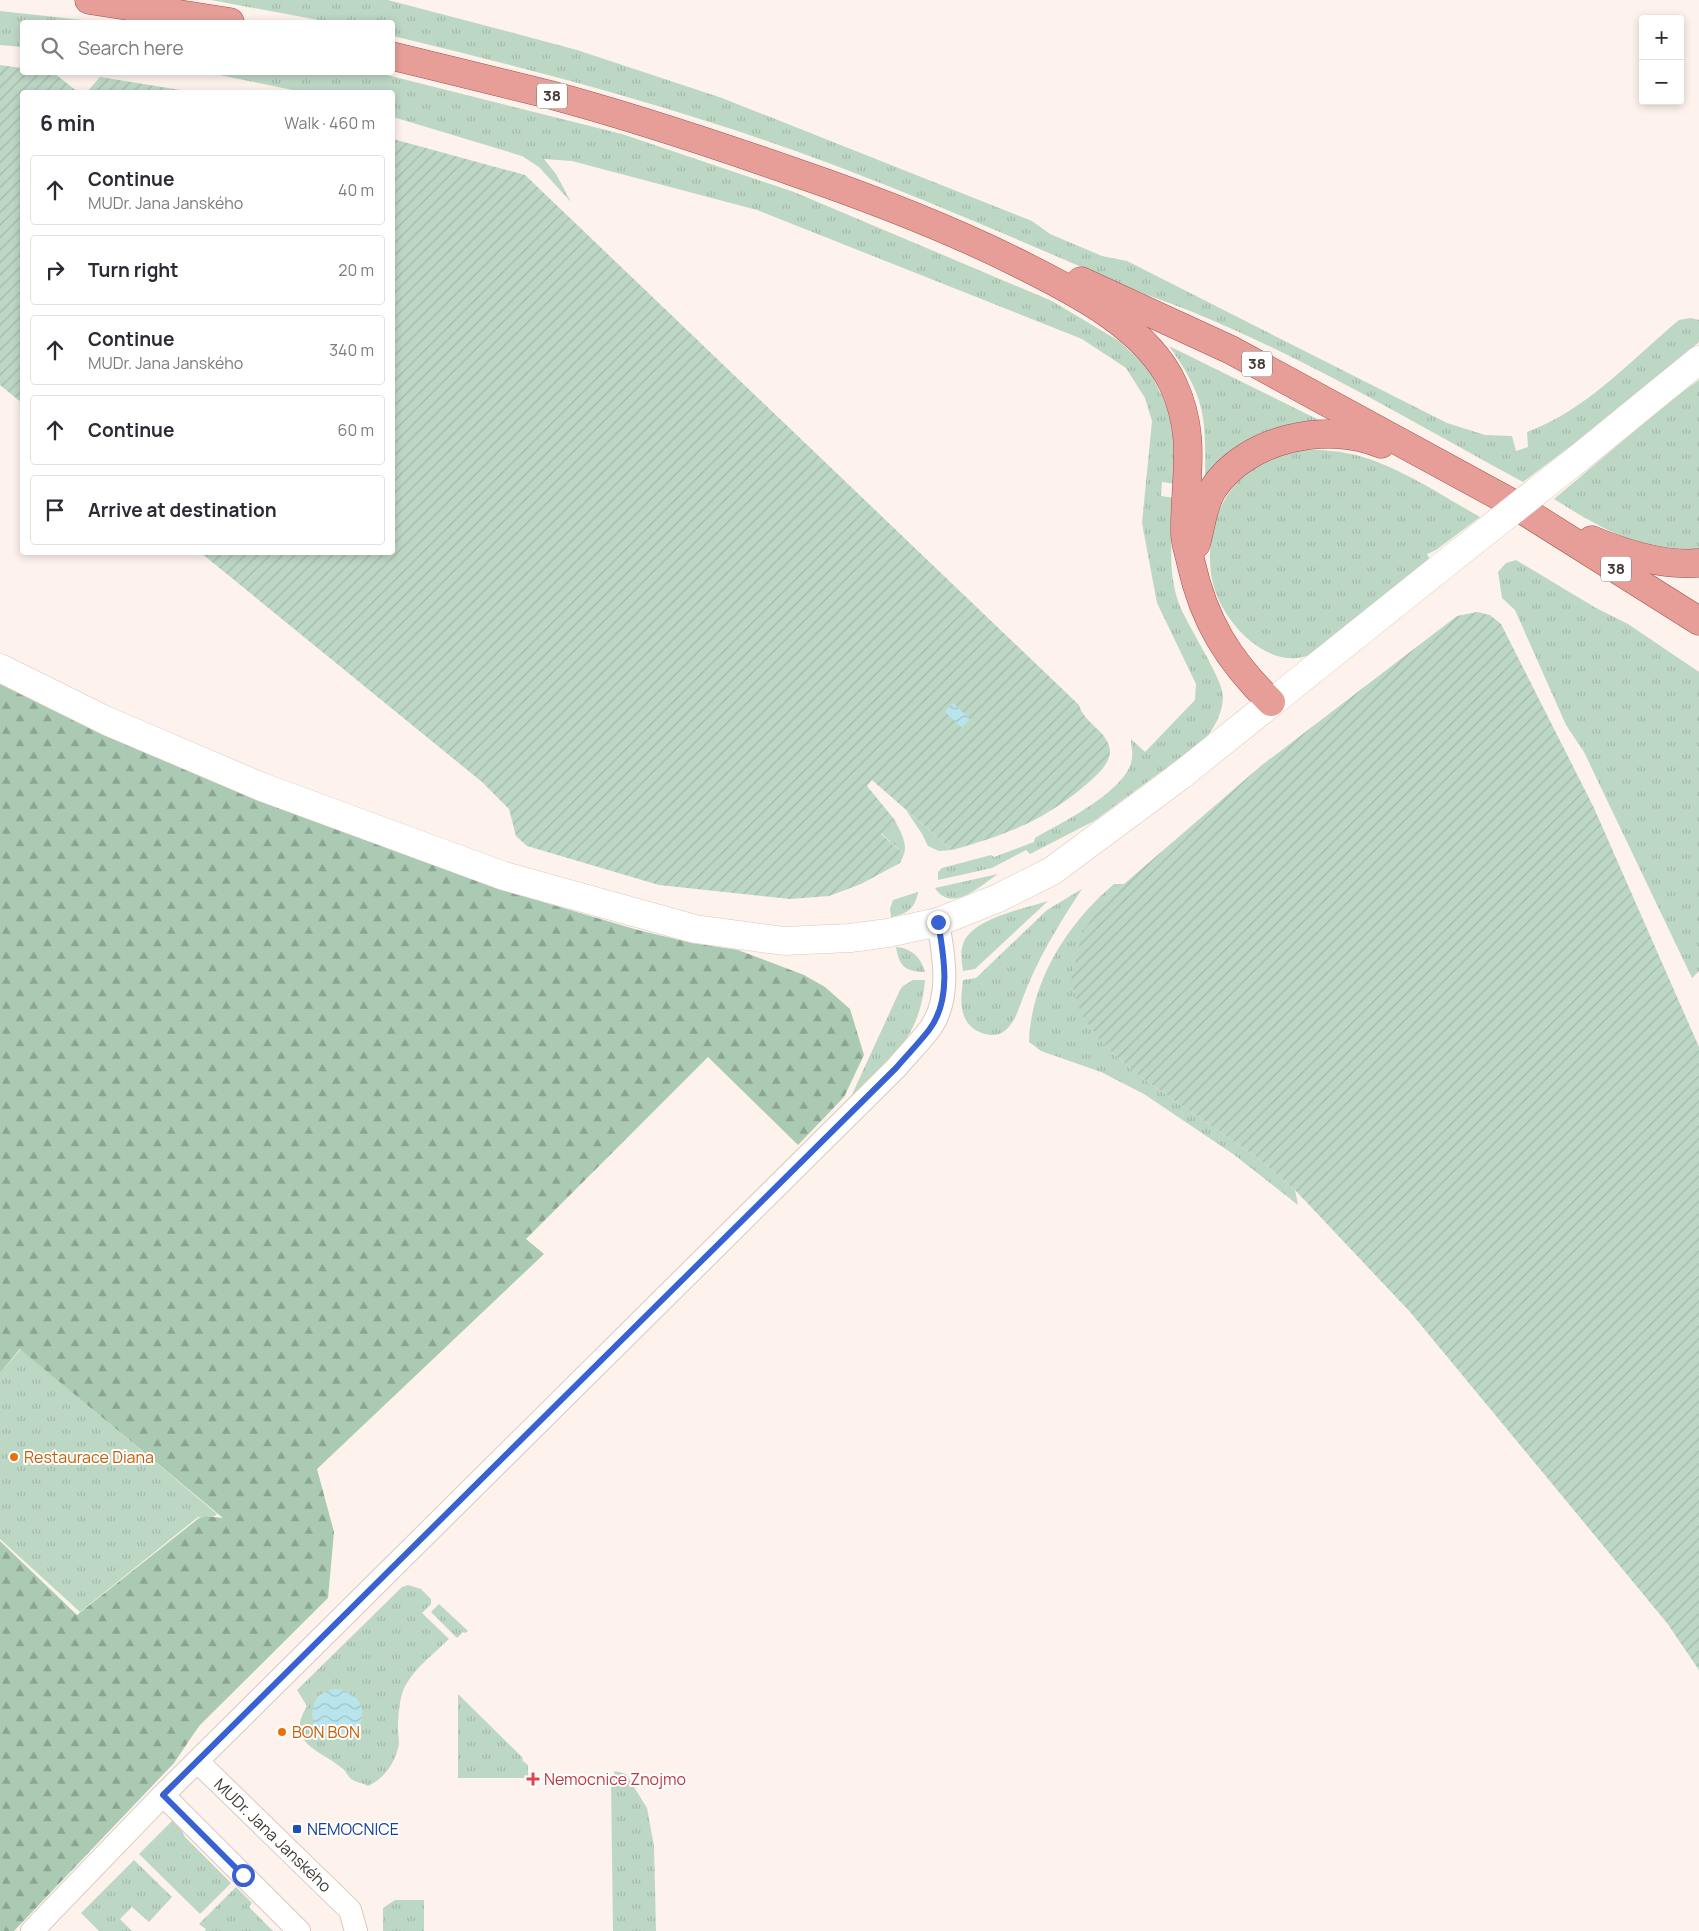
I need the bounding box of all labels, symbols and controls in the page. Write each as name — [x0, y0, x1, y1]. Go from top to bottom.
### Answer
map controls — [1639, 15, 1684, 105]
button: + — [1639, 15, 1684, 60]
search box — [20, 20, 395, 75]
icon: search — [38, 34, 66, 62]
text: Search here — [78, 35, 184, 61]
button: − — [1639, 60, 1684, 105]
road number: 38 — [537, 84, 567, 108]
text: 6 min — [40, 109, 95, 137]
text: Walk · 460 m — [284, 112, 375, 134]
text: Continue — [88, 166, 174, 192]
icon: ahead — [41, 176, 69, 204]
text: 40 m — [338, 179, 374, 201]
text: MUDr. Jana Janského — [88, 192, 243, 214]
icon: right — [41, 256, 69, 284]
text: Turn right — [88, 257, 178, 283]
text: 20 m — [338, 259, 374, 281]
text: Continue — [88, 326, 174, 352]
icon: ahead — [41, 336, 69, 364]
text: 340 m — [329, 339, 374, 361]
text: MUDr. Jana Janského — [88, 352, 243, 374]
road number: 38 — [1242, 352, 1272, 376]
icon: ahead — [41, 416, 69, 444]
text: Continue — [88, 417, 174, 443]
text: 60 m — [338, 419, 374, 441]
icon: arrive — [41, 496, 69, 524]
text: Arrive at destination — [88, 497, 277, 523]
road number: 38 — [1601, 556, 1631, 582]
route end — [927, 911, 950, 934]
place label: Restaurace Diana — [24, 1446, 154, 1468]
marker: Restaurace Diana — [8, 1451, 20, 1463]
place label: BON BON — [292, 1721, 360, 1743]
marker: BON BON — [276, 1726, 288, 1738]
place label: Nemocnice Znojmo — [544, 1768, 686, 1790]
marker: Nemocnice Znojmo — [526, 1772, 540, 1786]
street label: MUDr. Jana Janského — [210, 1773, 336, 1897]
place label: NEMOCNICE — [307, 1818, 399, 1840]
marker: NEMOCNICE — [291, 1823, 303, 1835]
route start — [232, 1864, 255, 1887]

